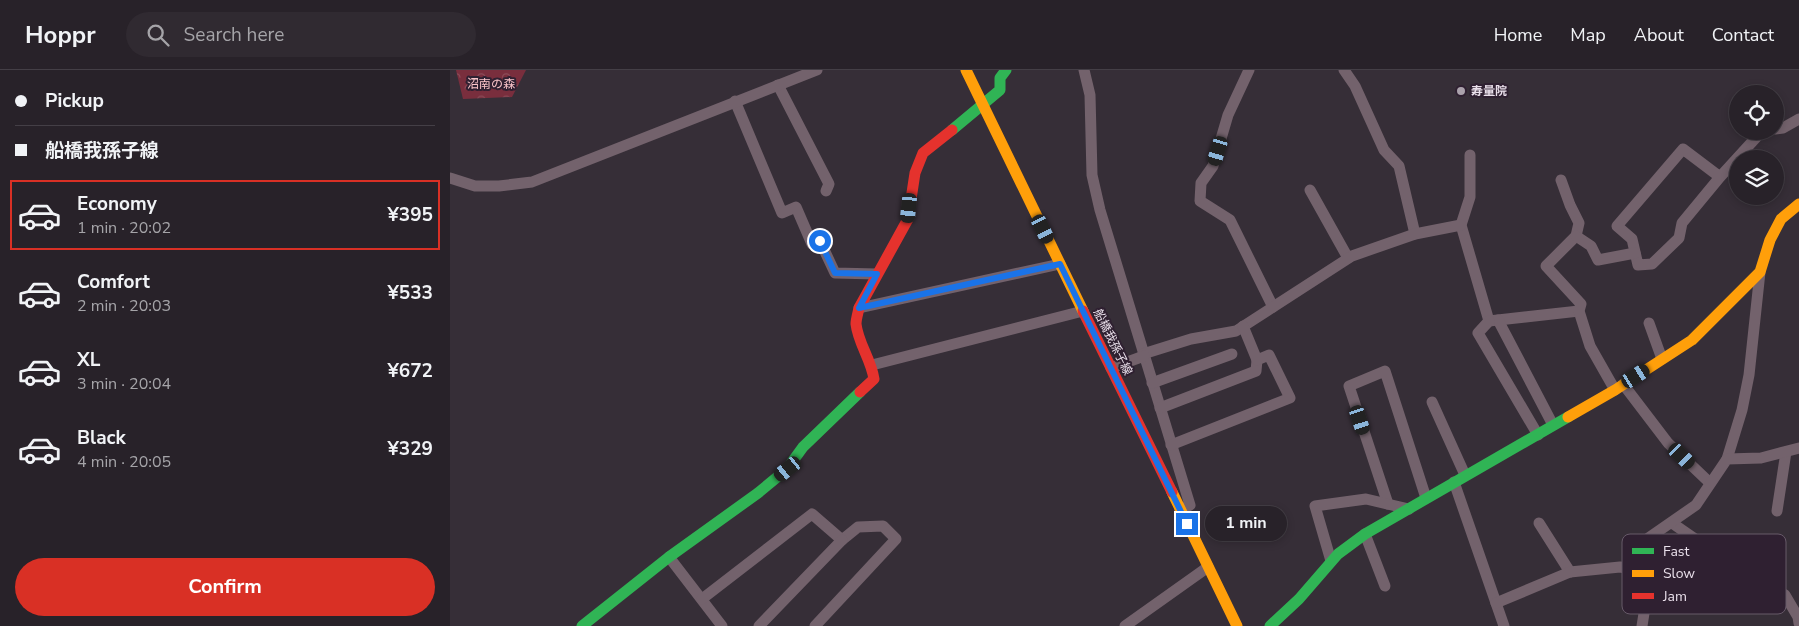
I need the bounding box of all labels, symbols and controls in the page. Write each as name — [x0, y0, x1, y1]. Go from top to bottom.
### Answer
search box — [126, 12, 476, 57]
text: Hoppr — [25, 19, 96, 51]
icon: search — [144, 21, 172, 49]
text: Search here — [184, 22, 284, 48]
text: Home — [1494, 23, 1542, 47]
text: Map — [1570, 23, 1606, 47]
text: About — [1634, 23, 1684, 47]
text: Contact — [1712, 23, 1774, 47]
park label: 沼南の森 — [467, 76, 515, 92]
place label: 寿量院 — [1471, 83, 1507, 99]
marker: 寿量院 — [1455, 85, 1467, 97]
map controls — [1729, 85, 1784, 205]
button: locate — [1729, 85, 1784, 140]
text: Pickup — [45, 88, 104, 114]
car — [1206, 134, 1229, 168]
text: 船橋我孫子線 — [45, 138, 159, 164]
button: layers — [1729, 150, 1784, 205]
text: Economy — [77, 191, 157, 217]
car — [899, 192, 918, 224]
icon: car — [17, 193, 62, 238]
text: ¥395 — [387, 202, 433, 228]
car — [1029, 212, 1056, 246]
text: 1 min · 20:02 — [77, 217, 171, 239]
route start — [809, 230, 831, 252]
text: Comfort — [77, 269, 150, 295]
icon: car — [17, 271, 62, 316]
text: ¥533 — [387, 280, 433, 306]
text: 2 min · 20:03 — [77, 295, 171, 317]
street label: 船橋我孫子線 — [1090, 306, 1136, 378]
text: XL — [77, 347, 100, 373]
icon: car — [17, 349, 62, 394]
text: ¥672 — [387, 358, 433, 384]
car — [1619, 362, 1652, 390]
text: 3 min · 20:04 — [77, 373, 171, 395]
car — [1348, 403, 1371, 437]
text: Black — [77, 425, 126, 451]
icon: car — [17, 427, 62, 472]
text: ¥329 — [387, 436, 433, 462]
car — [1666, 440, 1698, 472]
text: 4 min · 20:05 — [77, 451, 171, 473]
car — [771, 454, 804, 484]
callout: 1 min — [1204, 506, 1287, 542]
text: 1 min — [1225, 512, 1267, 534]
route end — [1176, 513, 1198, 535]
legend — [1622, 534, 1786, 614]
text: Fast — [1663, 542, 1689, 561]
button: Confirm — [15, 558, 435, 616]
text: Slow — [1663, 564, 1695, 583]
text: Jam — [1662, 587, 1687, 606]

